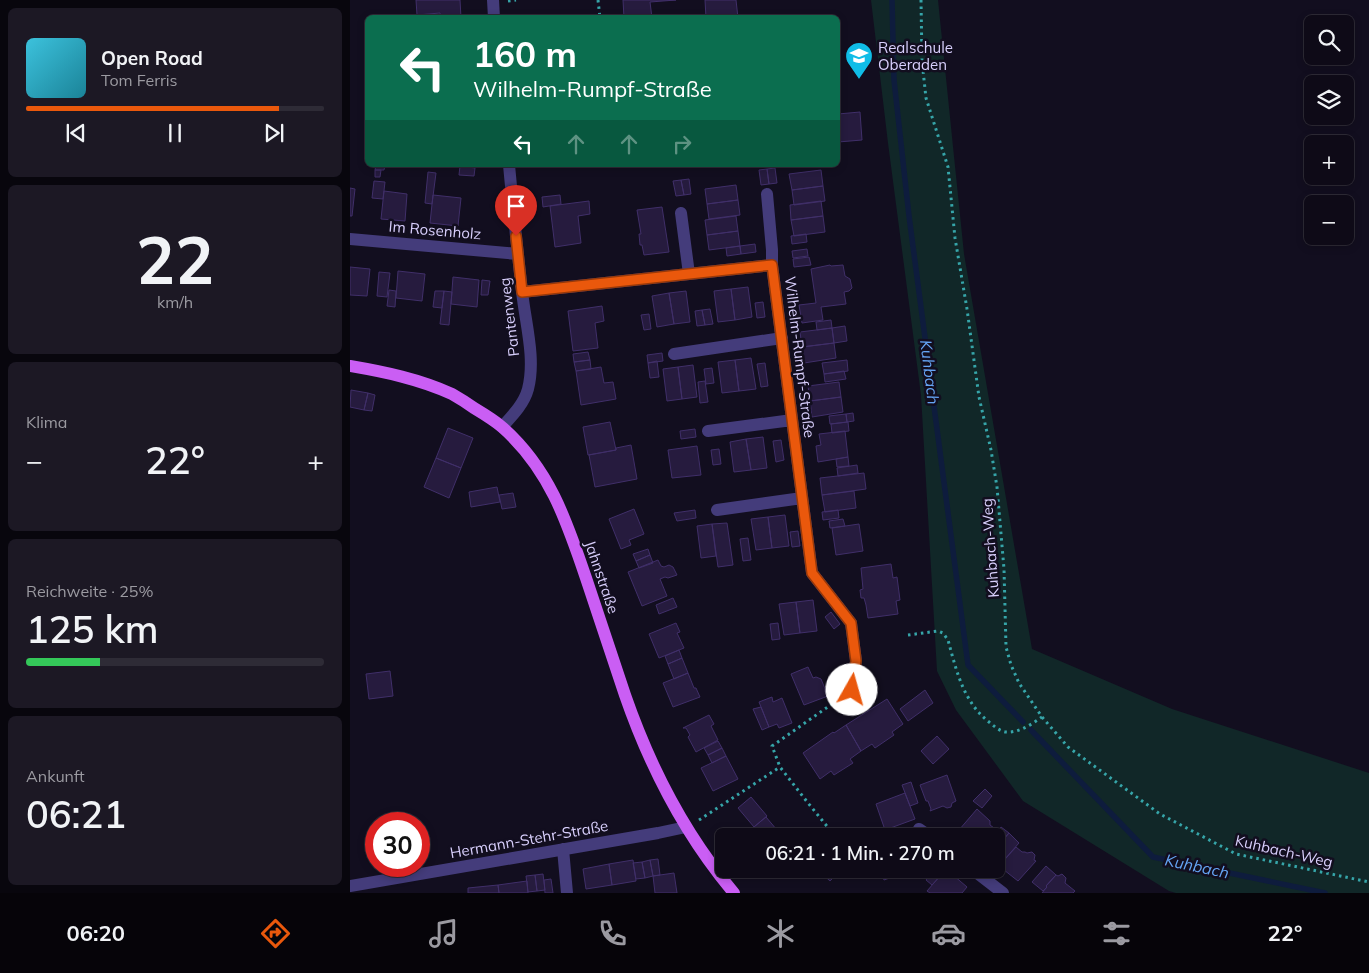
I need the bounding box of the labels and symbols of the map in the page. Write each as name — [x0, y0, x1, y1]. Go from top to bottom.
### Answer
place label: Realschule Oberaden — [878, 38, 953, 74]
school or university icon: Realschule Oberaden — [844, 41, 874, 80]
pin — [495, 185, 537, 236]
street label: Im Rosenholz — [388, 216, 482, 244]
street label: Wilhelm-Rumpf-Straße — [781, 275, 819, 439]
street label: Pantenweg — [495, 276, 523, 358]
water label: Kuhbach — [916, 338, 944, 406]
street label: Kuhbach-Weg — [977, 498, 1003, 598]
street label: Jahnstraße — [581, 538, 623, 616]
position arrow — [825, 663, 877, 715]
speed limit sign: 30 — [365, 812, 430, 877]
street label: Hermann-Stehr-Straße — [448, 816, 610, 862]
street label: Kuhbach-Weg — [1233, 831, 1335, 871]
water label: Kuhbach — [1163, 849, 1231, 883]

